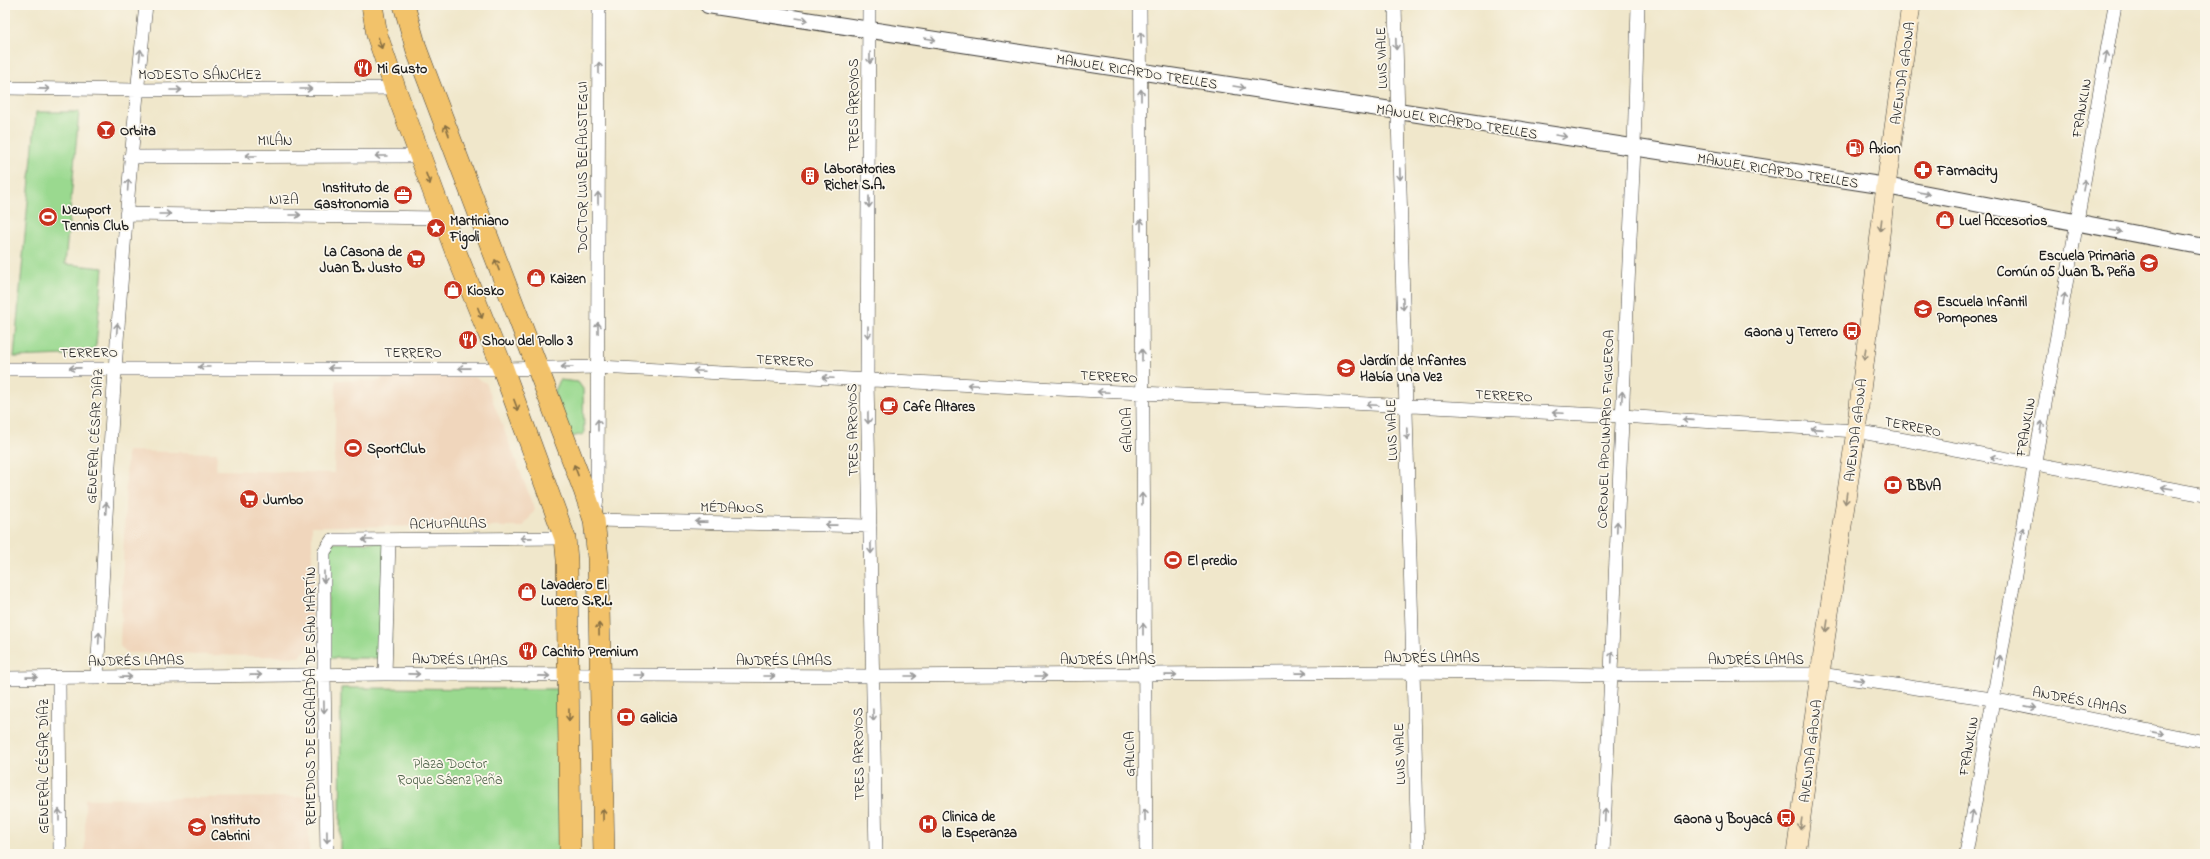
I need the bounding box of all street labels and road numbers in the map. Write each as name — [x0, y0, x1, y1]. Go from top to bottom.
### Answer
street label: AVENIDA GAONA — [1886, 20, 1921, 126]
street label: LUIS VIALE — [1371, 27, 1394, 89]
street label: MANUEL RICARDO TRELLES — [1055, 49, 1219, 96]
street label: TRES ARROYOS — [844, 59, 865, 151]
street label: MODESTO SÁNCHEZ — [138, 64, 262, 86]
street label: FRANKLIN — [2067, 77, 2098, 140]
street label: DOCTOR LUIS BELAUSTEGUI — [573, 81, 594, 254]
street label: MANUEL RICARDO TRELLES — [1375, 99, 1539, 146]
street label: MILÁN — [257, 130, 293, 152]
street label: MANUEL RICARDO TRELLES — [1696, 148, 1860, 195]
street label: NIZA — [269, 190, 299, 211]
street label: CORONEL APOLINARIO FIGUEROA — [1593, 329, 1620, 529]
street label: TERRERO — [60, 342, 118, 365]
street label: TERRERO — [384, 343, 442, 364]
street label: TERRERO — [756, 350, 814, 373]
street label: TERRERO — [1080, 366, 1138, 389]
street label: GENERAL CÉSAR DÍAZ — [81, 368, 110, 504]
street label: AVENIDA GAONA — [1840, 378, 1873, 483]
street label: TRES ARROYOS — [842, 383, 865, 477]
street label: TERRERO — [1475, 385, 1533, 408]
street label: FRANKLIN — [2011, 396, 2042, 459]
street label: LUIS VIALE — [1381, 399, 1404, 461]
street label: GALICIA — [1117, 407, 1138, 453]
street label: TERRERO — [1882, 412, 1943, 443]
street label: MÉDANOS — [700, 497, 764, 520]
street label: ACHUPALLAS — [409, 513, 487, 536]
street label: REMEDIOS DE ESCALADA DE SAN MARTÍN — [301, 566, 322, 826]
street label: ANDRÉS LAMAS — [1384, 648, 1480, 669]
street label: ANDRÉS LAMAS — [412, 649, 508, 672]
street label: ANDRÉS LAMAS — [88, 650, 184, 673]
street label: ANDRÉS LAMAS — [1060, 650, 1156, 671]
street label: ANDRÉS LAMAS — [1708, 650, 1804, 671]
street label: ANDRÉS LAMAS — [736, 651, 832, 672]
street label: ANDRÉS LAMAS — [2031, 682, 2129, 721]
street label: GENERAL CÉSAR DÍAZ — [34, 698, 55, 834]
street label: AVENIDA GAONA — [1795, 699, 1828, 804]
street label: TRES ARROYOS — [848, 707, 871, 801]
street label: FRANKLIN — [1954, 715, 1985, 778]
street label: LUIS VIALE — [1389, 723, 1412, 785]
street label: GALICIA — [1120, 731, 1141, 777]

